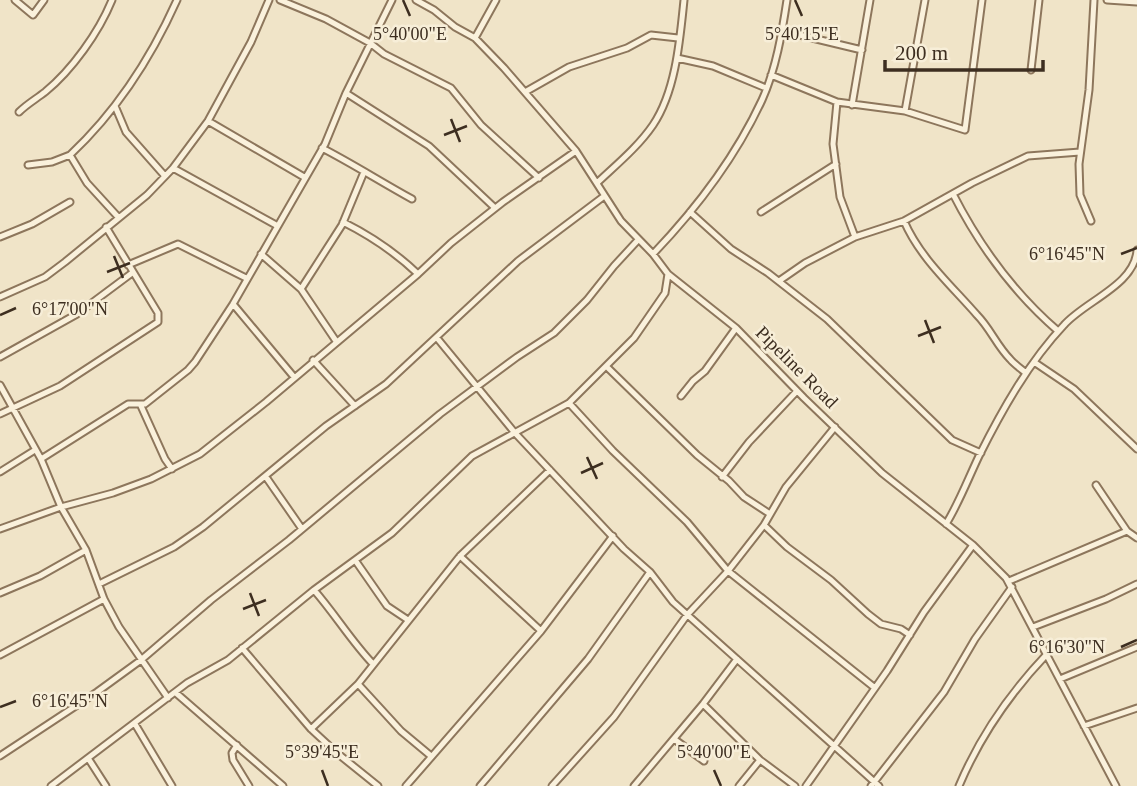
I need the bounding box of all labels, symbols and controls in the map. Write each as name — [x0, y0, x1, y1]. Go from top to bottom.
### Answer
text: 5°40'00"E — [373, 24, 447, 44]
text: 5°40'15"E — [765, 24, 839, 44]
scale bar — [885, 28, 1042, 72]
text: 200 m — [895, 41, 948, 65]
text: 6°16'45"N — [1029, 244, 1105, 264]
text: 6°17'00"N — [32, 299, 108, 319]
street label: Pipeline Road — [752, 322, 843, 413]
text: 6°16'30"N — [1029, 637, 1105, 657]
text: 6°16'45"N — [32, 691, 108, 711]
text: 5°39'45"E — [285, 742, 359, 762]
text: 5°40'00"E — [677, 742, 751, 762]

